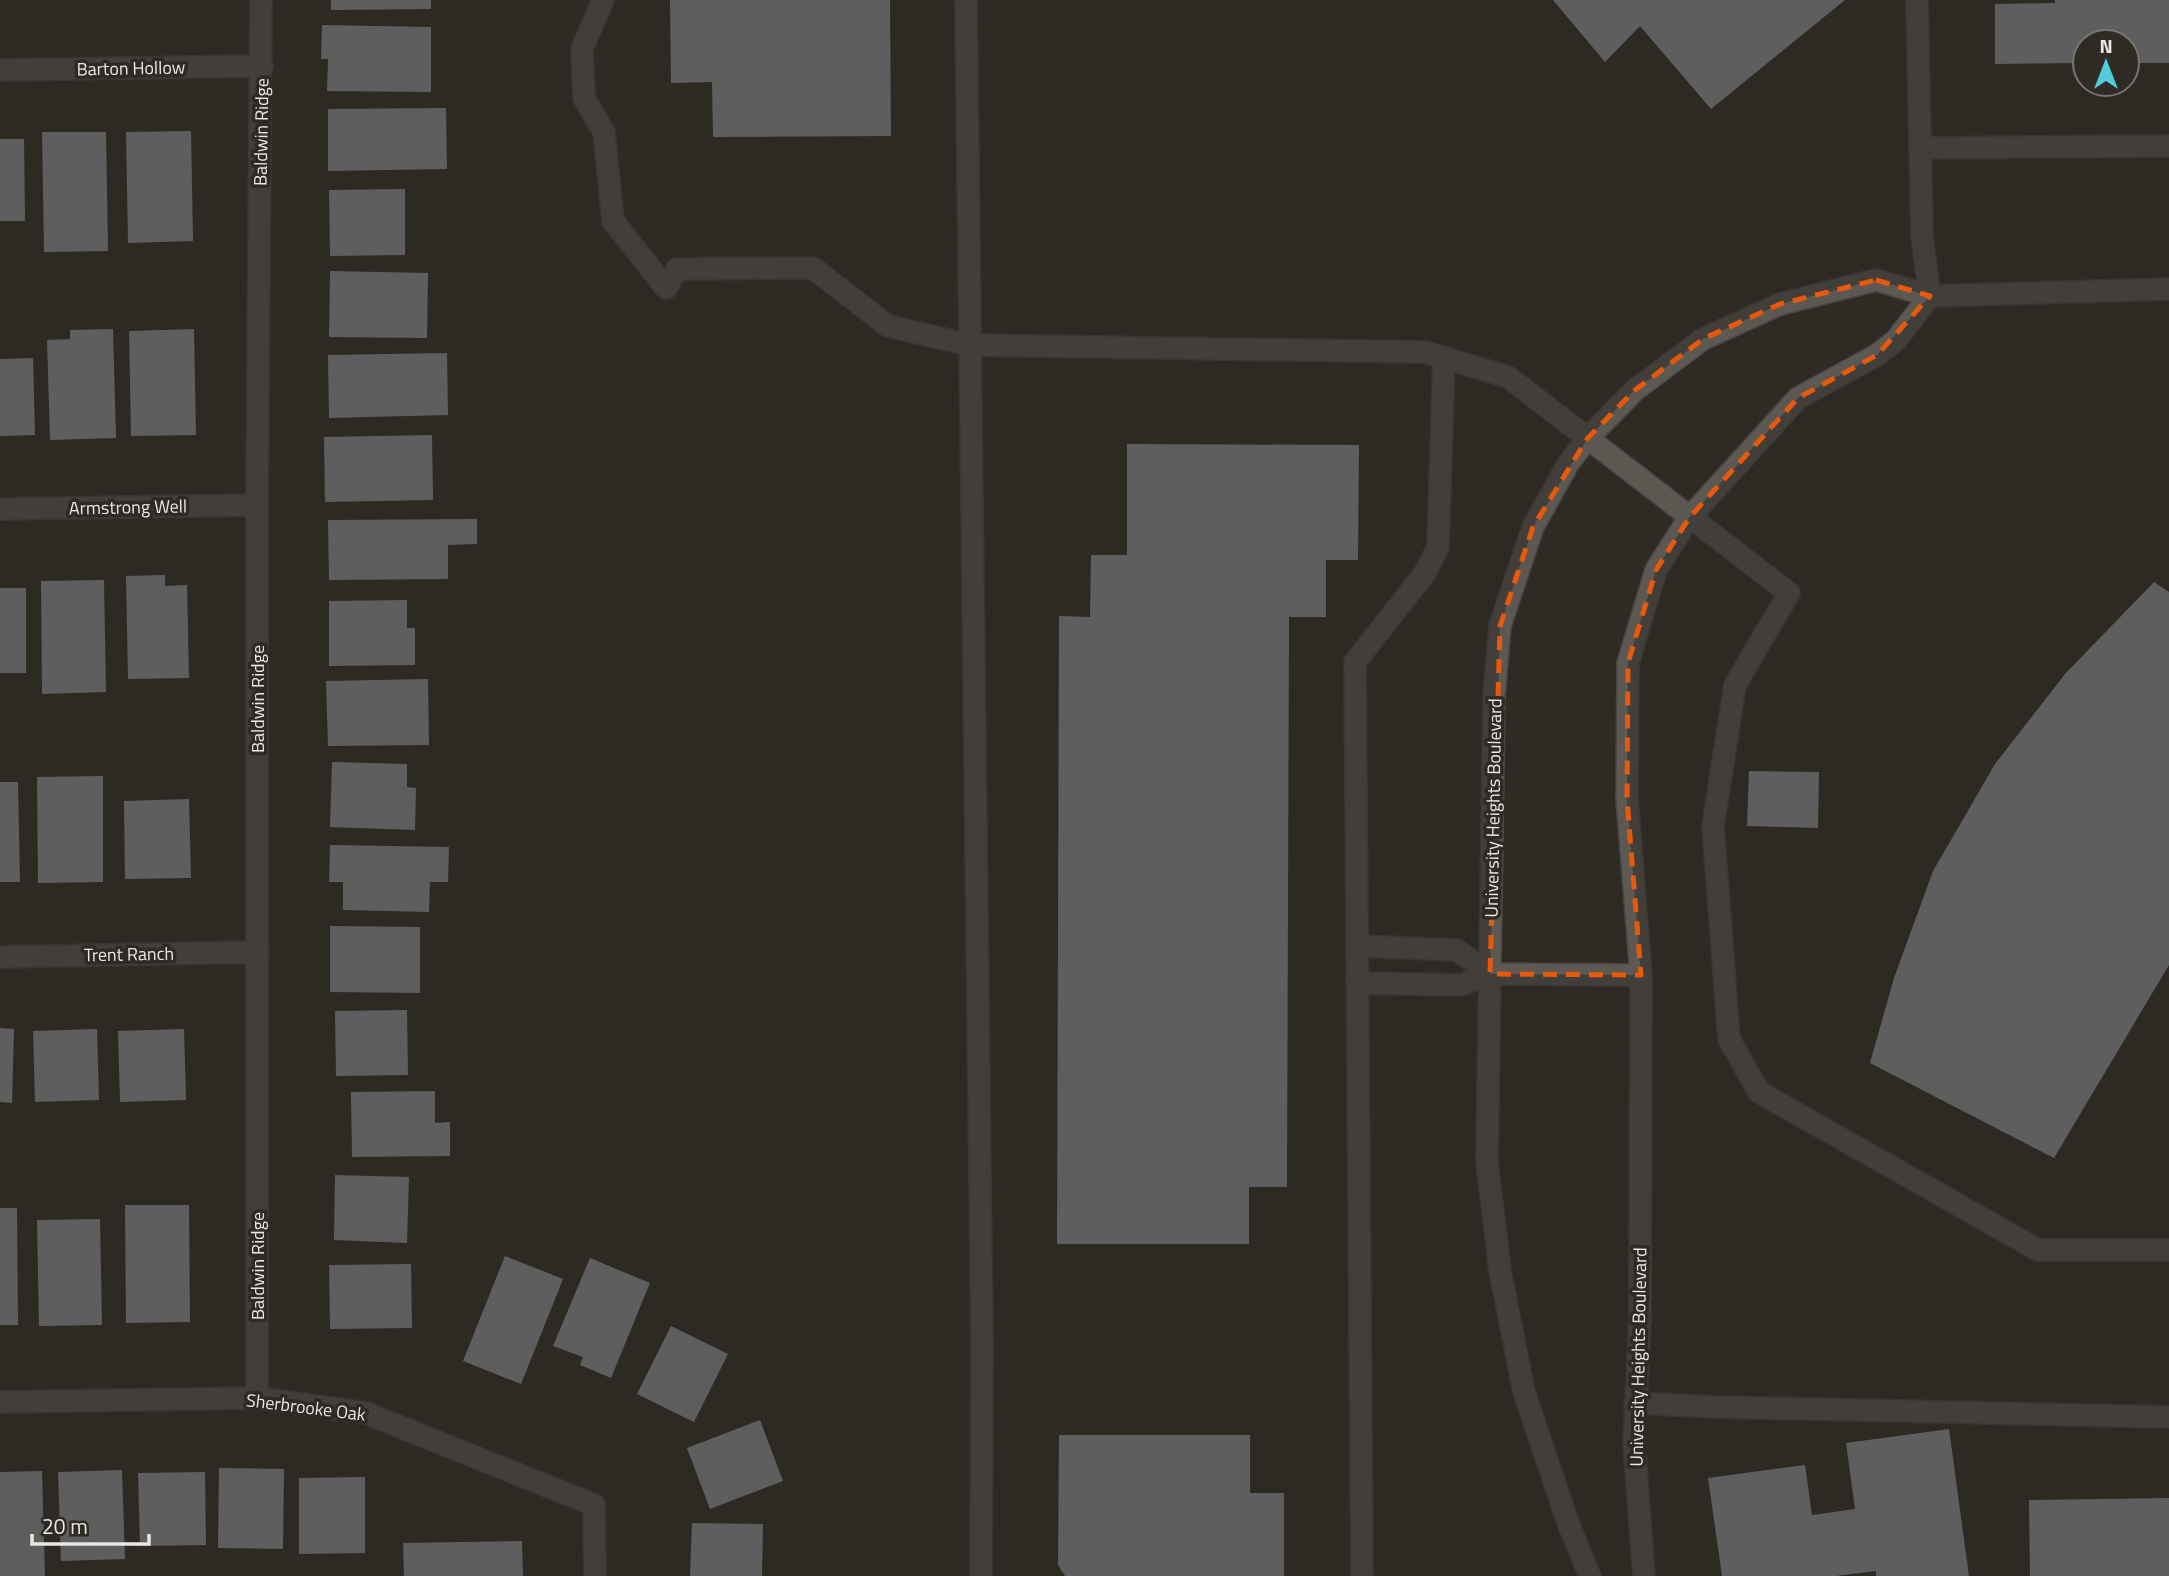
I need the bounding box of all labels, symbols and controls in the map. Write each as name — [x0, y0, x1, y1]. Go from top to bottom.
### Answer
north arrow — [2071, 28, 2141, 98]
text: N — [2099, 31, 2113, 60]
street label: Barton Hollow — [76, 54, 186, 82]
street label: Baldwin Ridge — [247, 78, 275, 186]
street label: Armstrong Well — [69, 492, 187, 522]
street label: Baldwin Ridge — [244, 645, 271, 753]
street label: University Heights Boulevard — [1478, 698, 1508, 918]
street label: Trent Ranch — [84, 940, 174, 968]
street label: Baldwin Ridge — [244, 1212, 271, 1320]
street label: University Heights Boulevard — [1623, 1247, 1653, 1467]
street label: Sherbrooke Oak — [245, 1386, 368, 1428]
scale bar — [32, 1502, 149, 1546]
text: 20 m — [42, 1510, 88, 1542]

